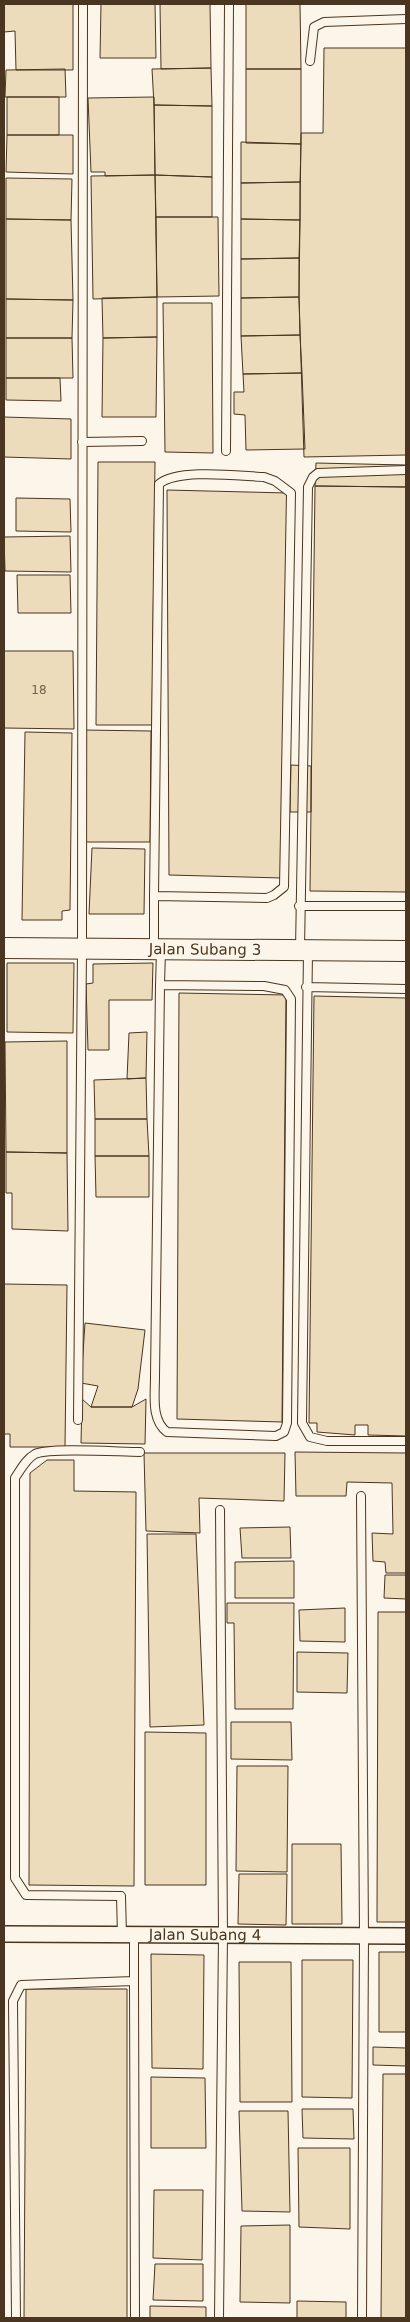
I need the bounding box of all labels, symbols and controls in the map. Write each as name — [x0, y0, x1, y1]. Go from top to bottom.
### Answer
house number: 18 — [31, 683, 47, 697]
street label: Jalan Subang 3 — [148, 940, 261, 959]
street label: Jalan Subang 4 — [148, 1926, 261, 1944]

